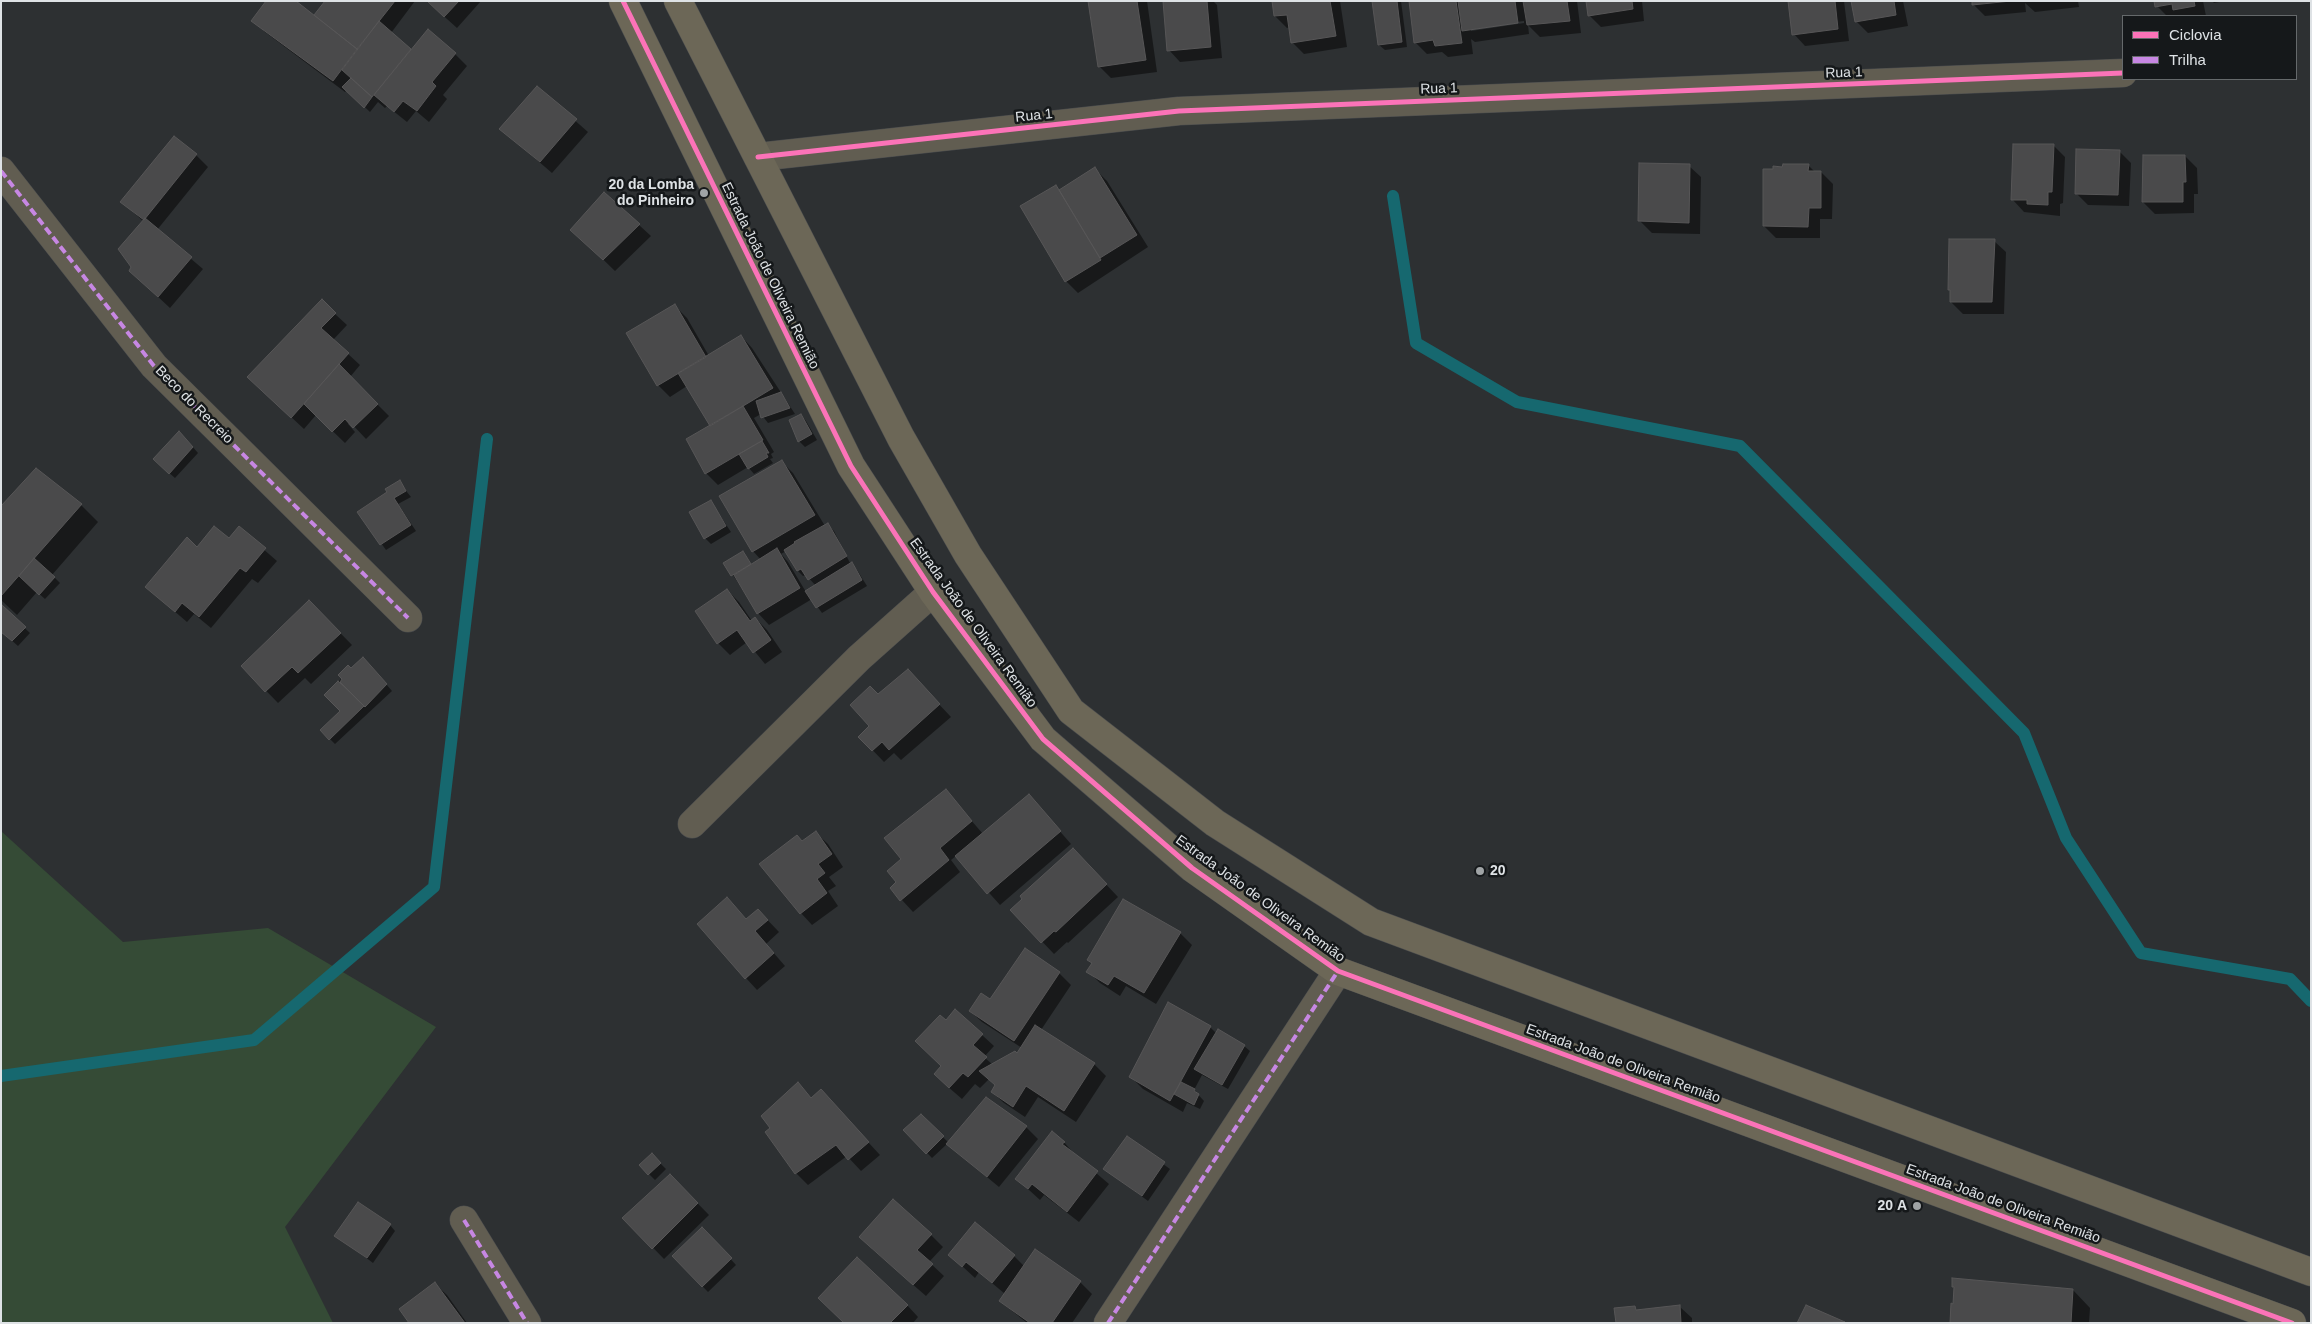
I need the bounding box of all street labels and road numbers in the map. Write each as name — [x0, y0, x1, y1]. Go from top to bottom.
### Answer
street label: Rua 1 — [1825, 64, 1863, 82]
street label: Rua 1 — [1420, 80, 1458, 98]
street label: Rua 1 — [1015, 106, 1053, 126]
street label: Estrada João de Oliveira Remião — [717, 180, 823, 372]
street label: Beco do Recreio — [151, 362, 237, 448]
street label: Estrada João de Oliveira Remião — [906, 535, 1040, 711]
street label: Estrada João de Oliveira Remião — [1172, 832, 1348, 966]
street label: Estrada João de Oliveira Remião — [1524, 1021, 1722, 1107]
street label: Estrada João de Oliveira Remião — [1904, 1161, 2102, 1247]

